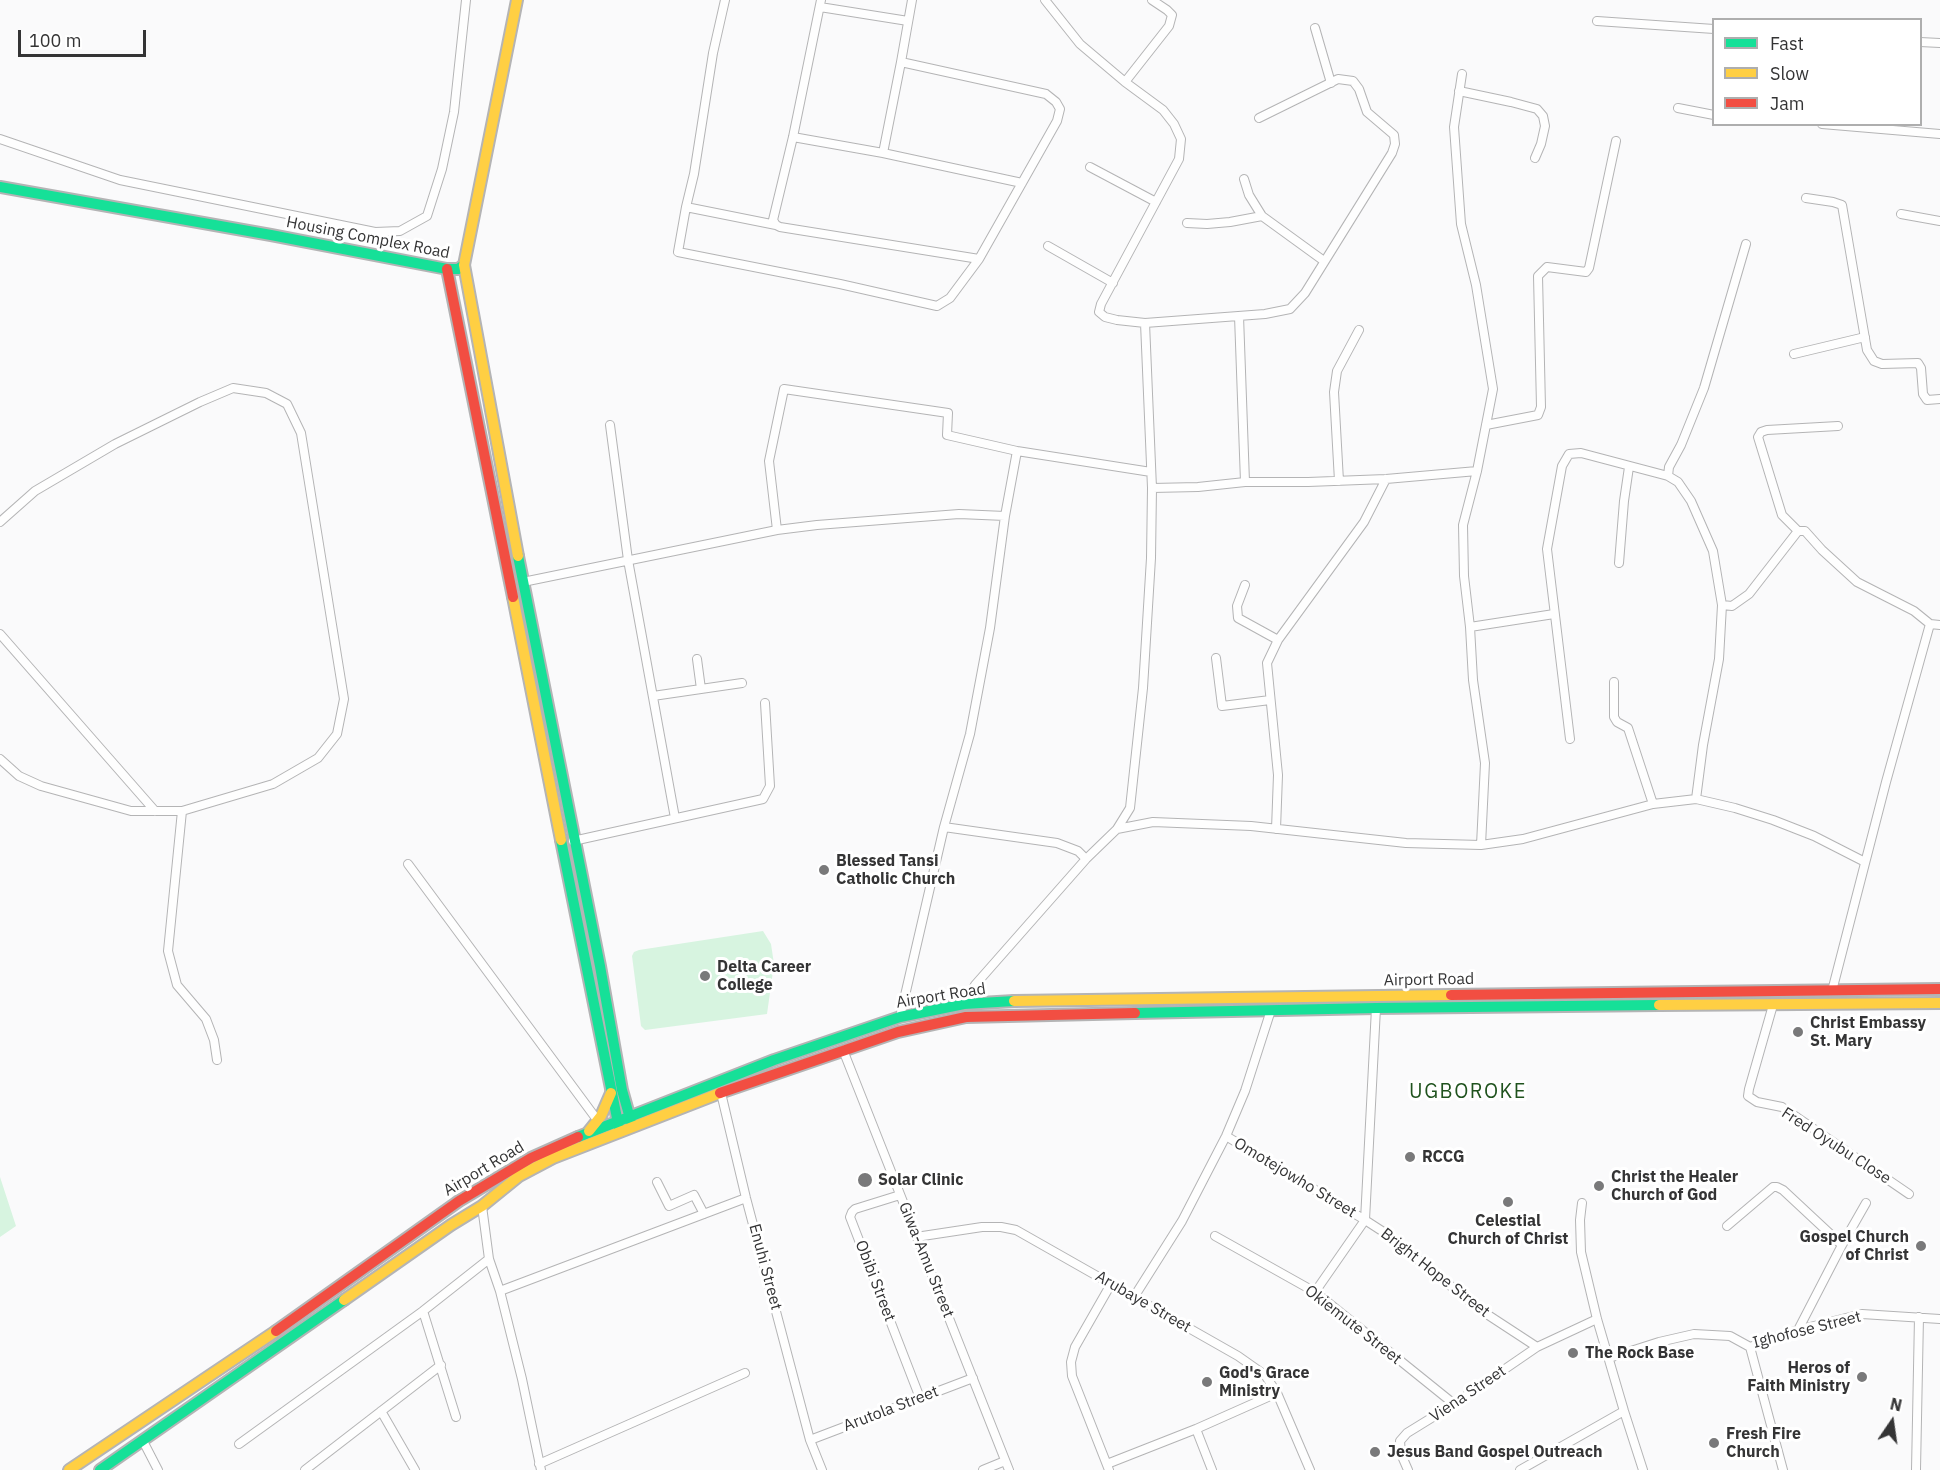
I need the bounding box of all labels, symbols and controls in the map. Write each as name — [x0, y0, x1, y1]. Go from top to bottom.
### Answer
scale bar — [21, 18, 148, 56]
legend — [1712, 18, 1922, 126]
text: 100 m — [29, 29, 81, 52]
text: Fast — [1770, 32, 1804, 55]
text: Slow — [1770, 62, 1809, 85]
text: Jam — [1770, 92, 1805, 115]
street label: Housing Complex Road — [285, 213, 451, 263]
place label: Blessed Tansi Catholic Church — [836, 851, 955, 889]
marker: Blessed Tansi Catholic Church — [817, 863, 831, 877]
place label: Delta Career College — [717, 957, 811, 995]
marker: Delta Career College — [698, 969, 712, 983]
street label: Airport Road — [1384, 970, 1474, 990]
street label: Airport Road — [895, 979, 987, 1013]
place label: Christ Embassy St. Mary — [1810, 1013, 1926, 1051]
marker: Christ Embassy St. Mary — [1791, 1025, 1805, 1039]
district label: UGBOROKE — [1409, 1080, 1527, 1104]
street label: Fred Oyubu Close — [1778, 1103, 1894, 1189]
street label: Omotejowho Street — [1230, 1134, 1360, 1222]
street label: Airport Road — [440, 1137, 528, 1201]
place label: RCCG — [1422, 1147, 1465, 1167]
marker: RCCG — [1403, 1150, 1417, 1164]
place label: Christ the Healer Church of God — [1611, 1167, 1738, 1205]
place label: Solar Clinic — [878, 1170, 963, 1190]
marker: Solar Clinic — [856, 1171, 874, 1189]
marker: Christ the Healer Church of God — [1592, 1179, 1606, 1193]
marker: Celestial Church of Christ — [1501, 1195, 1515, 1209]
street label: Giwa-Amu Street — [894, 1199, 958, 1321]
place label: Celestial Church of Christ — [1448, 1211, 1568, 1249]
street label: Enuhi Street — [744, 1222, 786, 1312]
street label: Bright Hope Street — [1377, 1224, 1493, 1322]
place label: Gospel Church of Christ — [1799, 1227, 1909, 1265]
street label: Obibi Street — [851, 1238, 899, 1324]
marker: Gospel Church of Christ — [1914, 1239, 1928, 1253]
street label: Arubaye Street — [1092, 1267, 1194, 1337]
street label: Okiemute Street — [1301, 1281, 1405, 1369]
street label: Ighofose Street — [1751, 1307, 1863, 1353]
place label: The Rock Base — [1585, 1343, 1694, 1363]
marker: The Rock Base — [1566, 1346, 1580, 1360]
place label: Heros of Faith Ministry — [1747, 1358, 1850, 1396]
street label: Viena Street — [1426, 1361, 1510, 1427]
place label: God's Grace Ministry — [1219, 1363, 1309, 1401]
marker: Heros of Faith Ministry — [1855, 1370, 1869, 1384]
marker: God's Grace Ministry — [1200, 1375, 1214, 1389]
street label: Arutola Street — [841, 1382, 941, 1436]
north arrow — [1862, 1392, 1922, 1452]
text: N — [1888, 1393, 1904, 1416]
place label: Fresh Fire Church — [1726, 1424, 1801, 1462]
marker: Fresh Fire Church — [1707, 1436, 1721, 1450]
place label: Jesus Band Gospel Outreach — [1387, 1442, 1603, 1462]
marker: Jesus Band Gospel Outreach — [1368, 1445, 1382, 1459]

